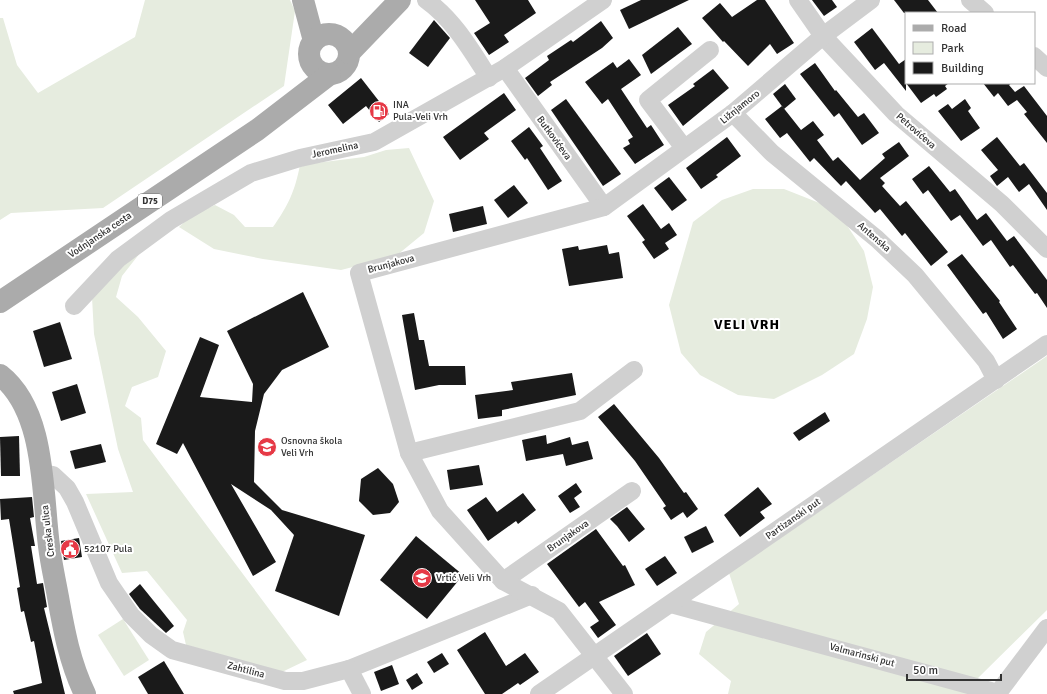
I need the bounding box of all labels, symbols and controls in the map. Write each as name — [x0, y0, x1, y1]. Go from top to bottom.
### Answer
legend — [905, 12, 1035, 84]
text: Road — [941, 21, 967, 36]
text: Park — [941, 41, 964, 56]
text: Building — [941, 61, 984, 76]
street label: Ližnjamoro — [718, 87, 762, 127]
place label: INA Pula-Veli Vrh — [393, 99, 448, 123]
fuel station icon: INA Pula-Veli Vrh — [368, 100, 390, 122]
street label: Petrovićeva — [894, 110, 938, 152]
street label: Butkovićeva — [534, 114, 574, 162]
street label: Jeromelina — [311, 139, 359, 161]
road number: D75 — [138, 194, 162, 208]
street label: Vodnjanska cesta — [66, 209, 134, 261]
street label: Antenska — [855, 219, 893, 255]
street label: Brunjakova — [366, 252, 416, 276]
district label: VELI VRH — [714, 316, 780, 333]
place label: Osnovna škola Veli Vrh — [281, 435, 342, 459]
school or university icon: Osnovna škola Veli Vrh — [256, 436, 278, 458]
street label: Partizanski put — [763, 495, 823, 542]
street label: Creska ulica — [39, 504, 57, 558]
street label: Brunjakova — [545, 517, 591, 555]
public building icon: 52107 Pula — [59, 538, 81, 560]
place label: 52107 Pula — [84, 543, 132, 555]
school or university icon: Vrtić Veli Vrh — [411, 567, 433, 589]
place label: Vrtić Veli Vrh — [436, 572, 491, 584]
street label: Valmarinski put — [828, 641, 896, 670]
scale bar — [907, 656, 1001, 682]
street label: Zahtilina — [226, 659, 266, 681]
text: 50 m — [913, 663, 938, 678]

